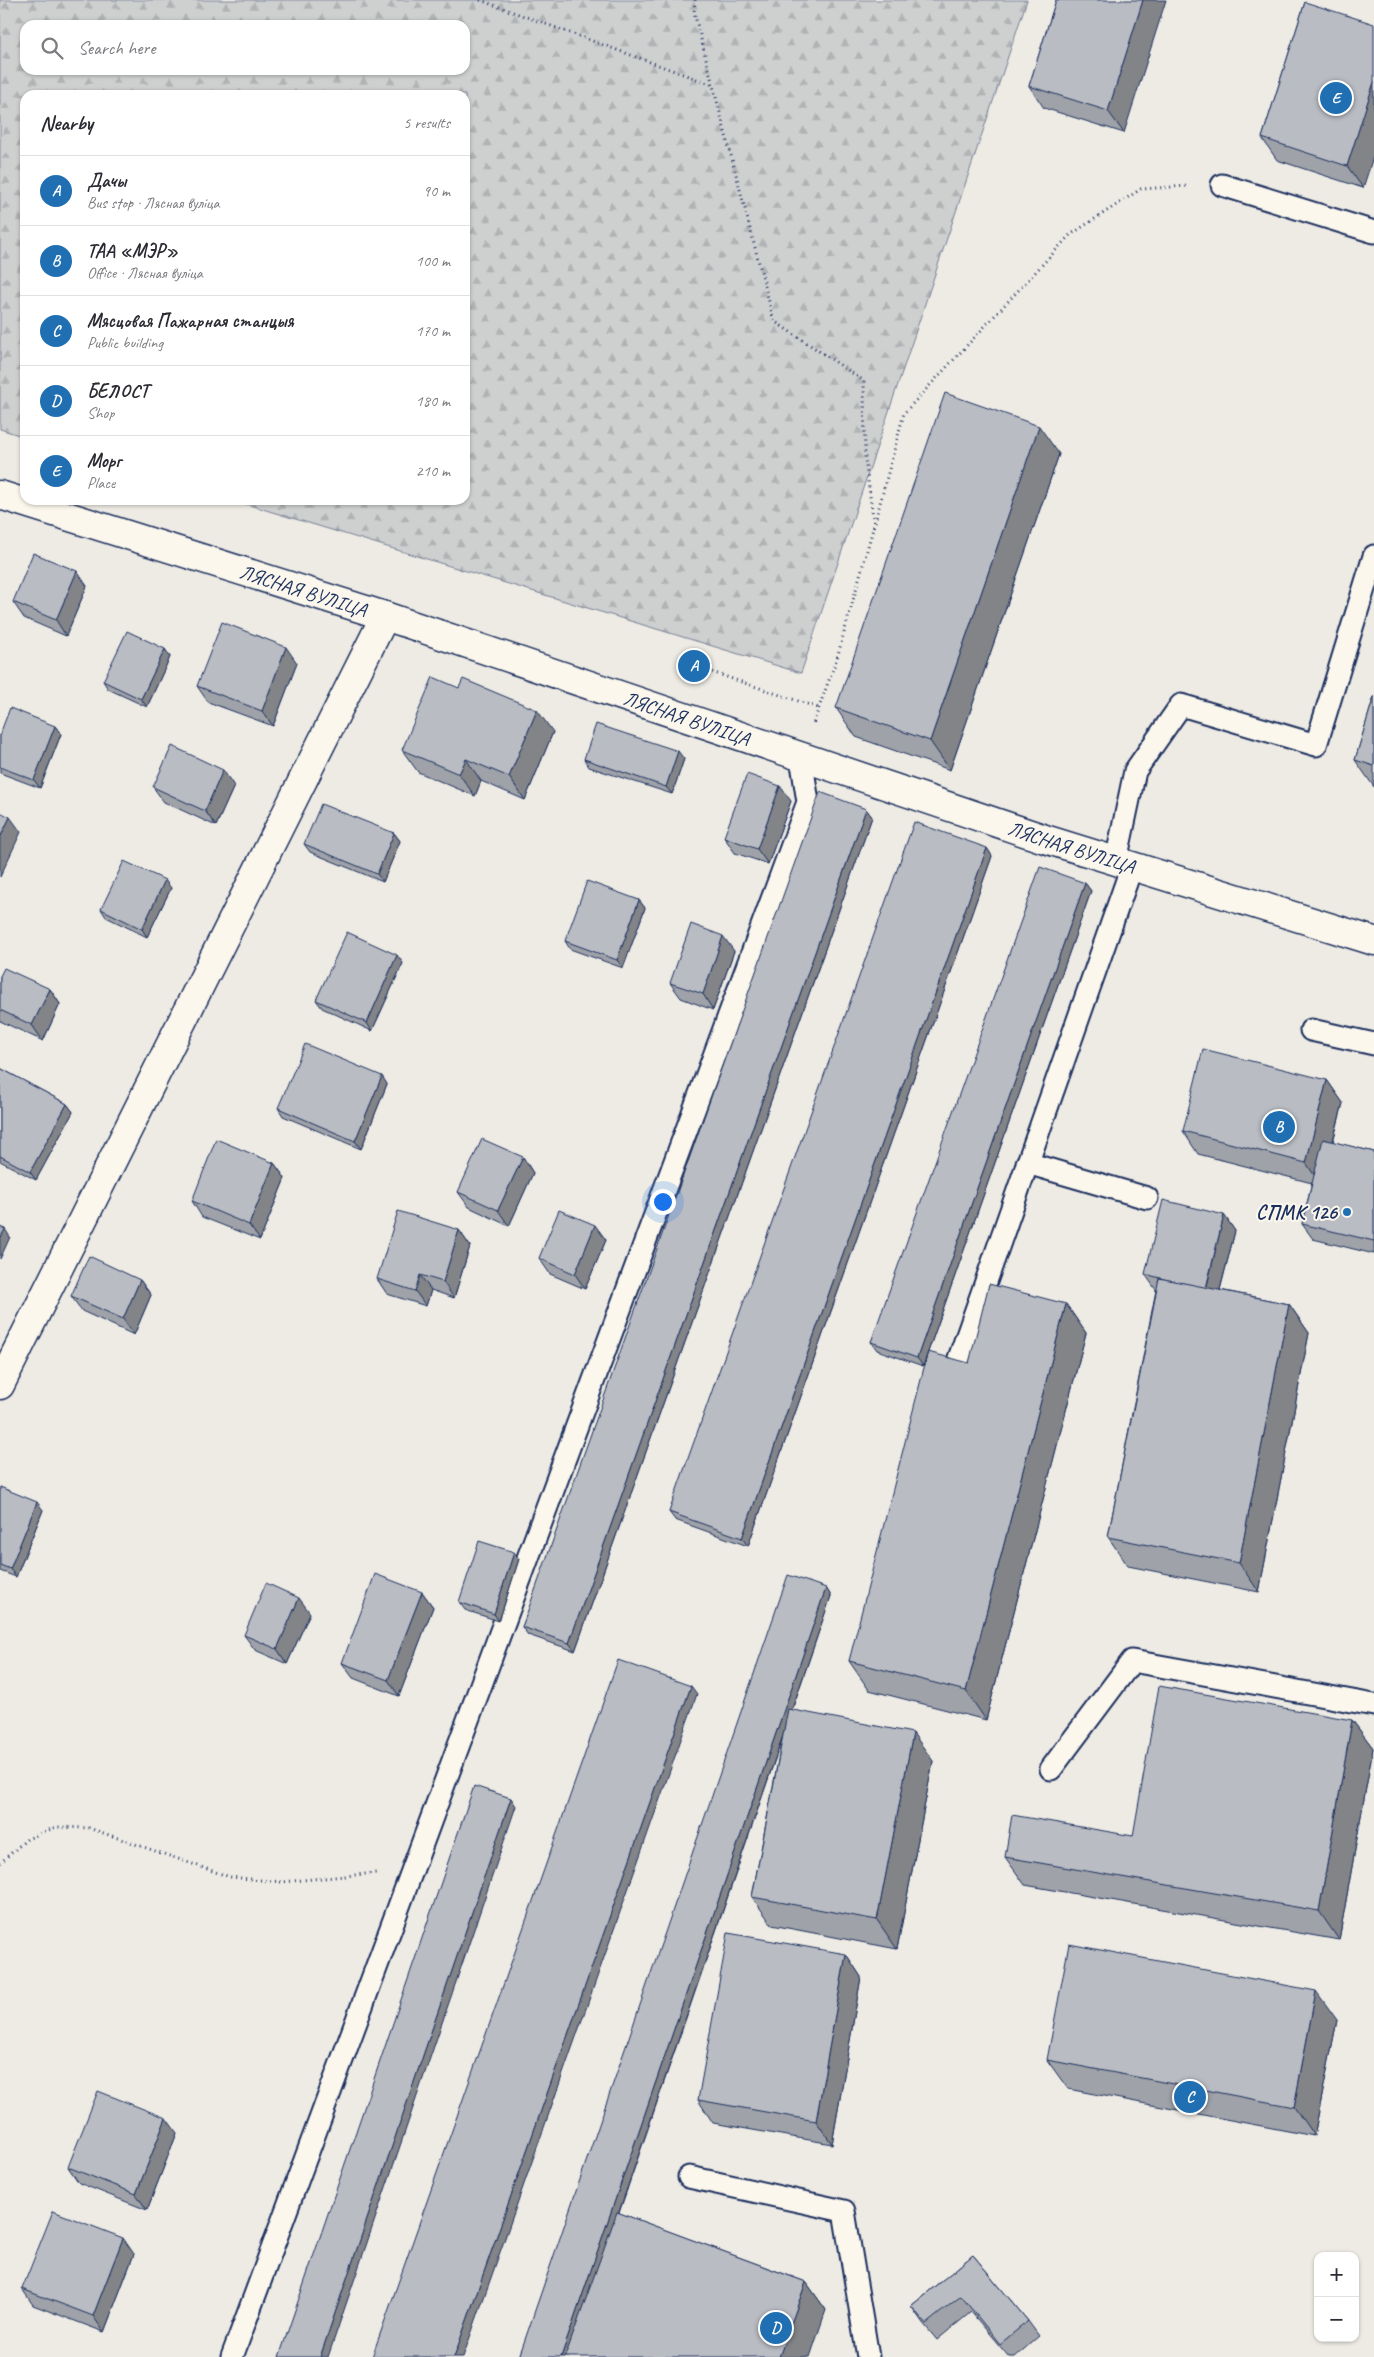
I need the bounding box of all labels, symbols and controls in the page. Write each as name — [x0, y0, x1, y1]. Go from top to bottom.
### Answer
search box — [20, 20, 470, 75]
icon: search — [38, 34, 66, 62]
text: Search here — [78, 36, 155, 60]
pin: E — [1320, 79, 1352, 117]
text: Nearby — [40, 110, 93, 136]
text: 5 results — [403, 113, 450, 133]
text: Дачы — [87, 169, 126, 193]
text: A — [52, 181, 60, 201]
text: 90 m — [423, 181, 450, 201]
text: Bus stop · Лясная вуліца — [87, 193, 220, 213]
text: ТАА «МЭР» — [87, 239, 178, 263]
text: B — [52, 251, 60, 271]
text: 100 m — [416, 251, 450, 271]
text: Office · Лясная вуліца — [87, 263, 203, 283]
text: Мясцовая Пажарная станцыя — [87, 309, 293, 333]
text: C — [52, 321, 60, 341]
text: 170 m — [416, 321, 450, 341]
text: Public building — [87, 333, 163, 353]
text: БЕЛОСТ — [87, 379, 149, 403]
text: D — [51, 391, 61, 411]
text: 180 m — [416, 391, 450, 411]
text: Shop — [87, 403, 114, 423]
text: Морг — [87, 449, 121, 473]
text: E — [52, 461, 60, 481]
text: 210 m — [416, 461, 450, 481]
text: Place — [87, 473, 115, 493]
street label: ЛЯСНАЯ ВУЛІЦА — [237, 559, 371, 622]
pin: A — [678, 647, 710, 685]
street label: ЛЯСНАЯ ВУЛІЦА — [620, 685, 754, 751]
street label: ЛЯСНАЯ ВУЛІЦА — [1005, 815, 1139, 879]
pin: B — [1263, 1108, 1295, 1146]
your location — [650, 1189, 676, 1215]
place label: СПМК 126 — [1256, 1200, 1339, 1225]
marker: СПМК 126 — [1341, 1206, 1353, 1218]
pin: C — [1174, 2078, 1206, 2116]
map controls — [1314, 2252, 1359, 2342]
button: + — [1314, 2252, 1359, 2297]
button: − — [1314, 2297, 1359, 2342]
pin: D — [760, 2309, 792, 2347]

